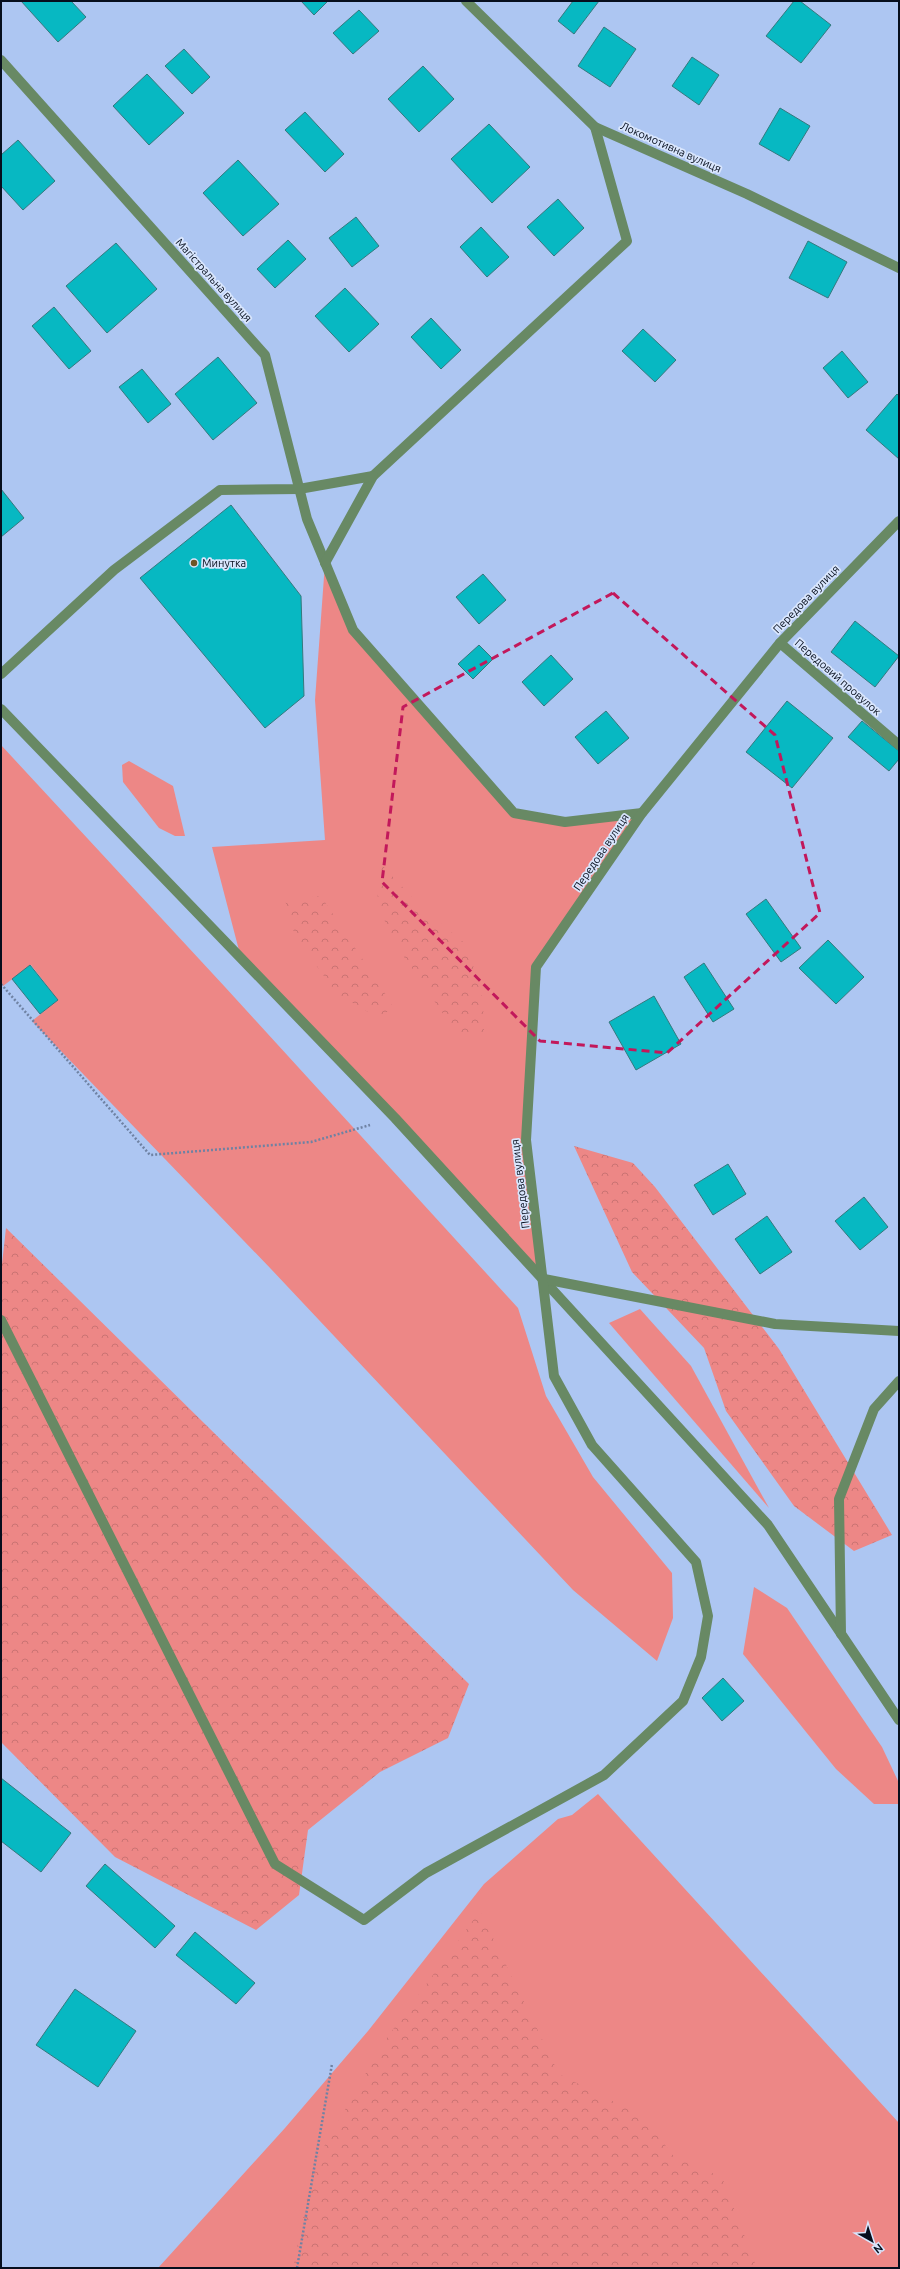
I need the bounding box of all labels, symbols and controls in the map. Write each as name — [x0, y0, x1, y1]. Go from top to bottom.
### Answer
street label: Локомотивна вулиця — [619, 119, 723, 175]
street label: Магістральна вулиця — [173, 236, 255, 324]
place label: Минутка — [202, 557, 246, 569]
marker: Минутка — [189, 558, 199, 568]
street label: Передова вулиця — [771, 563, 841, 635]
street label: Передовий провулок — [793, 637, 884, 718]
street label: Передова вулиця — [571, 811, 631, 893]
street label: Передова вулиця — [509, 1139, 531, 1229]
north arrow — [852, 2221, 892, 2261]
text: N — [871, 2242, 885, 2256]

